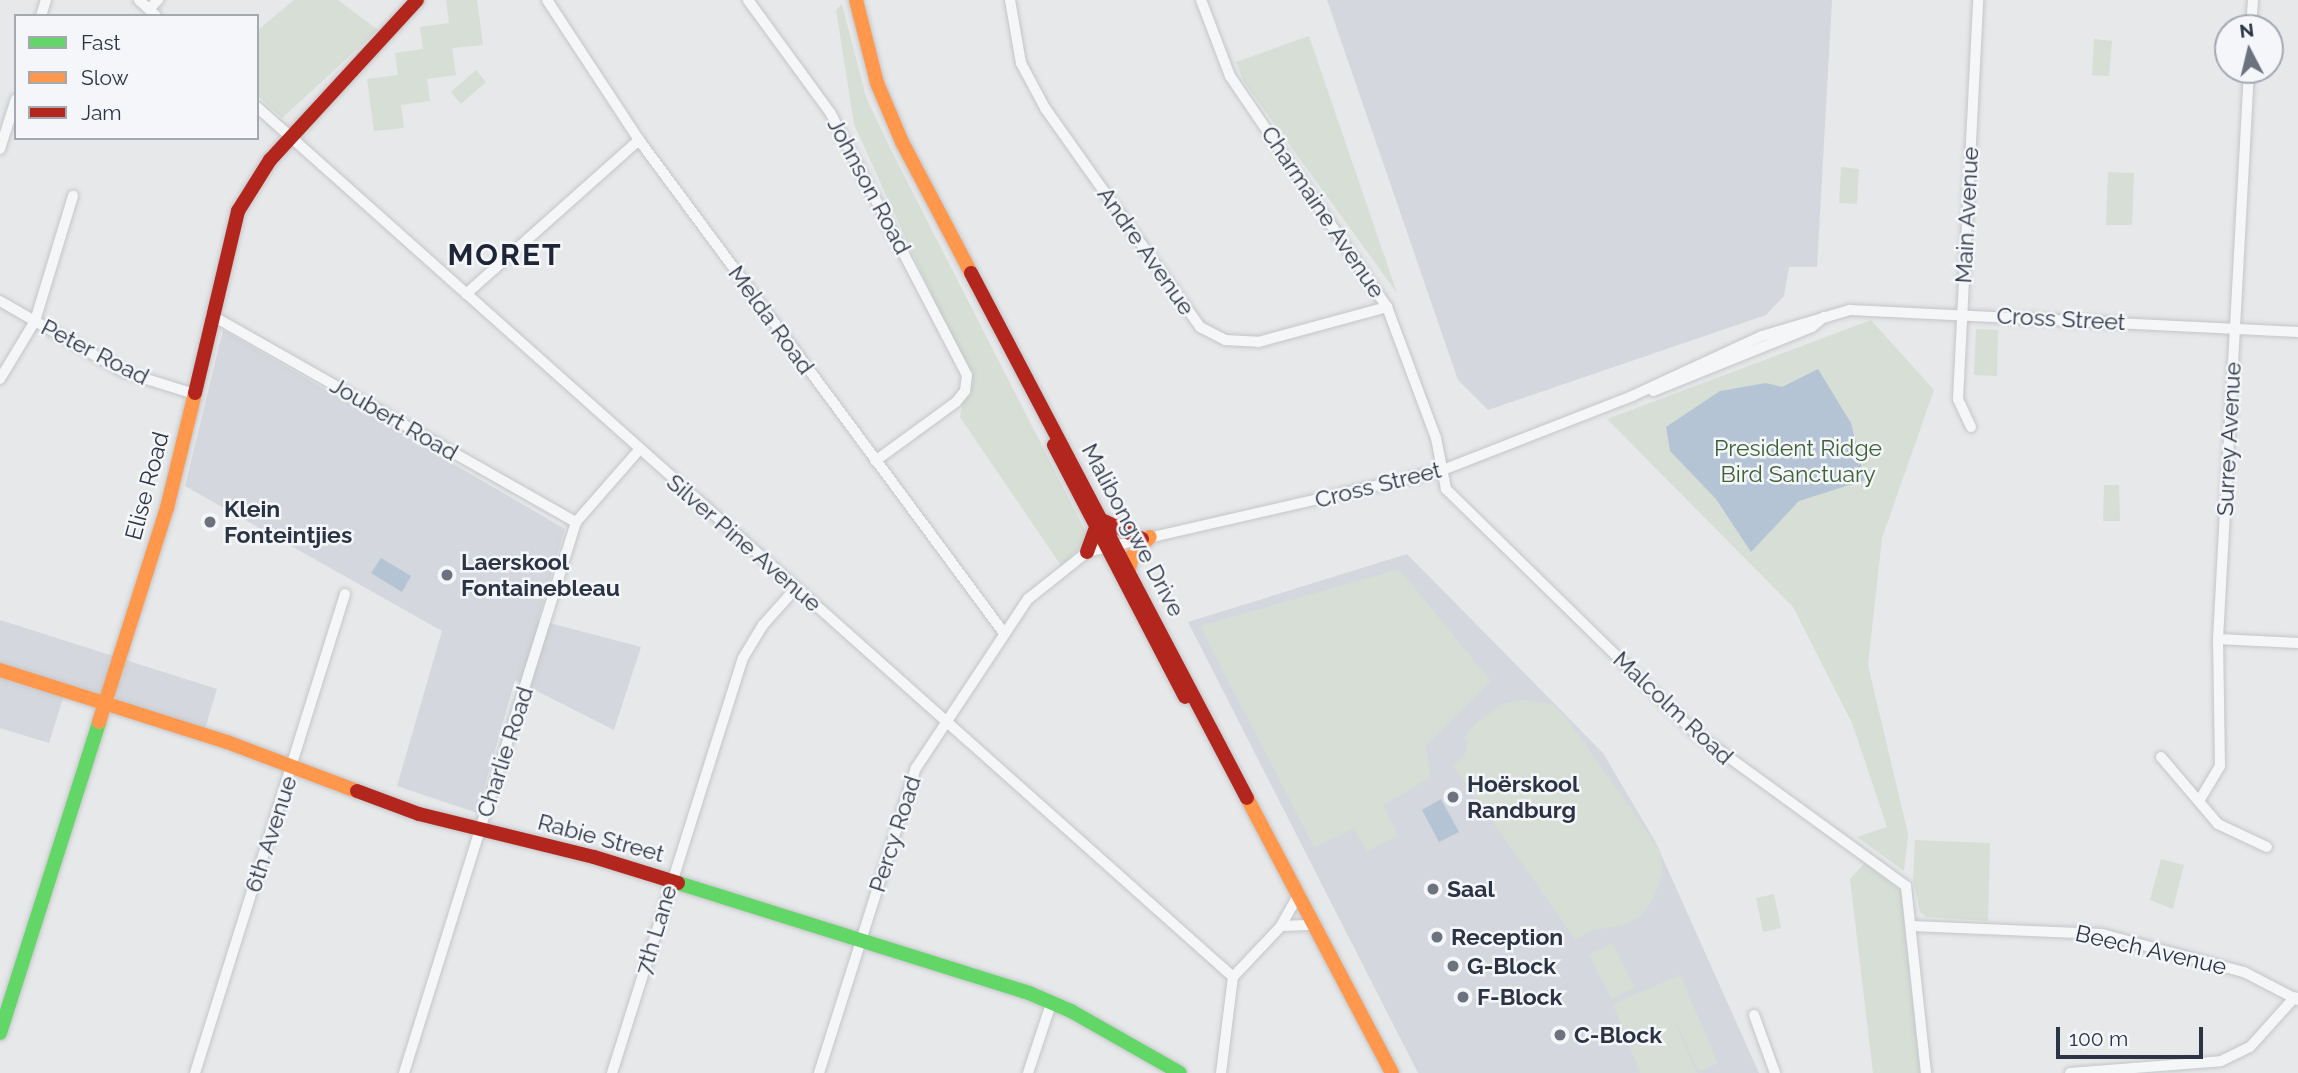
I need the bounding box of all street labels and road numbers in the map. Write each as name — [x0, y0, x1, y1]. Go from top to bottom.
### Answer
street label: Johnson Road — [821, 113, 917, 259]
street label: Charmaine Avenue — [1255, 121, 1391, 303]
street label: Main Avenue — [1950, 146, 1984, 284]
street label: Andre Avenue — [1091, 181, 1201, 321]
street label: Melda Road — [722, 260, 820, 380]
street label: Cross Street — [1996, 302, 2126, 336]
street label: Peter Road — [36, 313, 154, 391]
street label: Surrey Avenue — [2211, 361, 2247, 517]
street label: Joubert Road — [325, 371, 463, 467]
street label: Elise Road — [119, 429, 175, 543]
street label: Malibongwe Drive — [1076, 439, 1190, 621]
street label: Cross Street — [1312, 456, 1444, 514]
street label: Silver Pine Avenue — [661, 468, 827, 618]
street label: Malcolm Road — [1607, 646, 1739, 770]
street label: Charlie Road — [471, 683, 539, 821]
street label: 6th Avenue — [239, 772, 303, 896]
street label: Percy Road — [863, 772, 927, 896]
street label: Rabie Street — [535, 808, 667, 868]
street label: 7th Lane — [629, 882, 683, 978]
street label: Beech Avenue — [2072, 919, 2230, 981]

